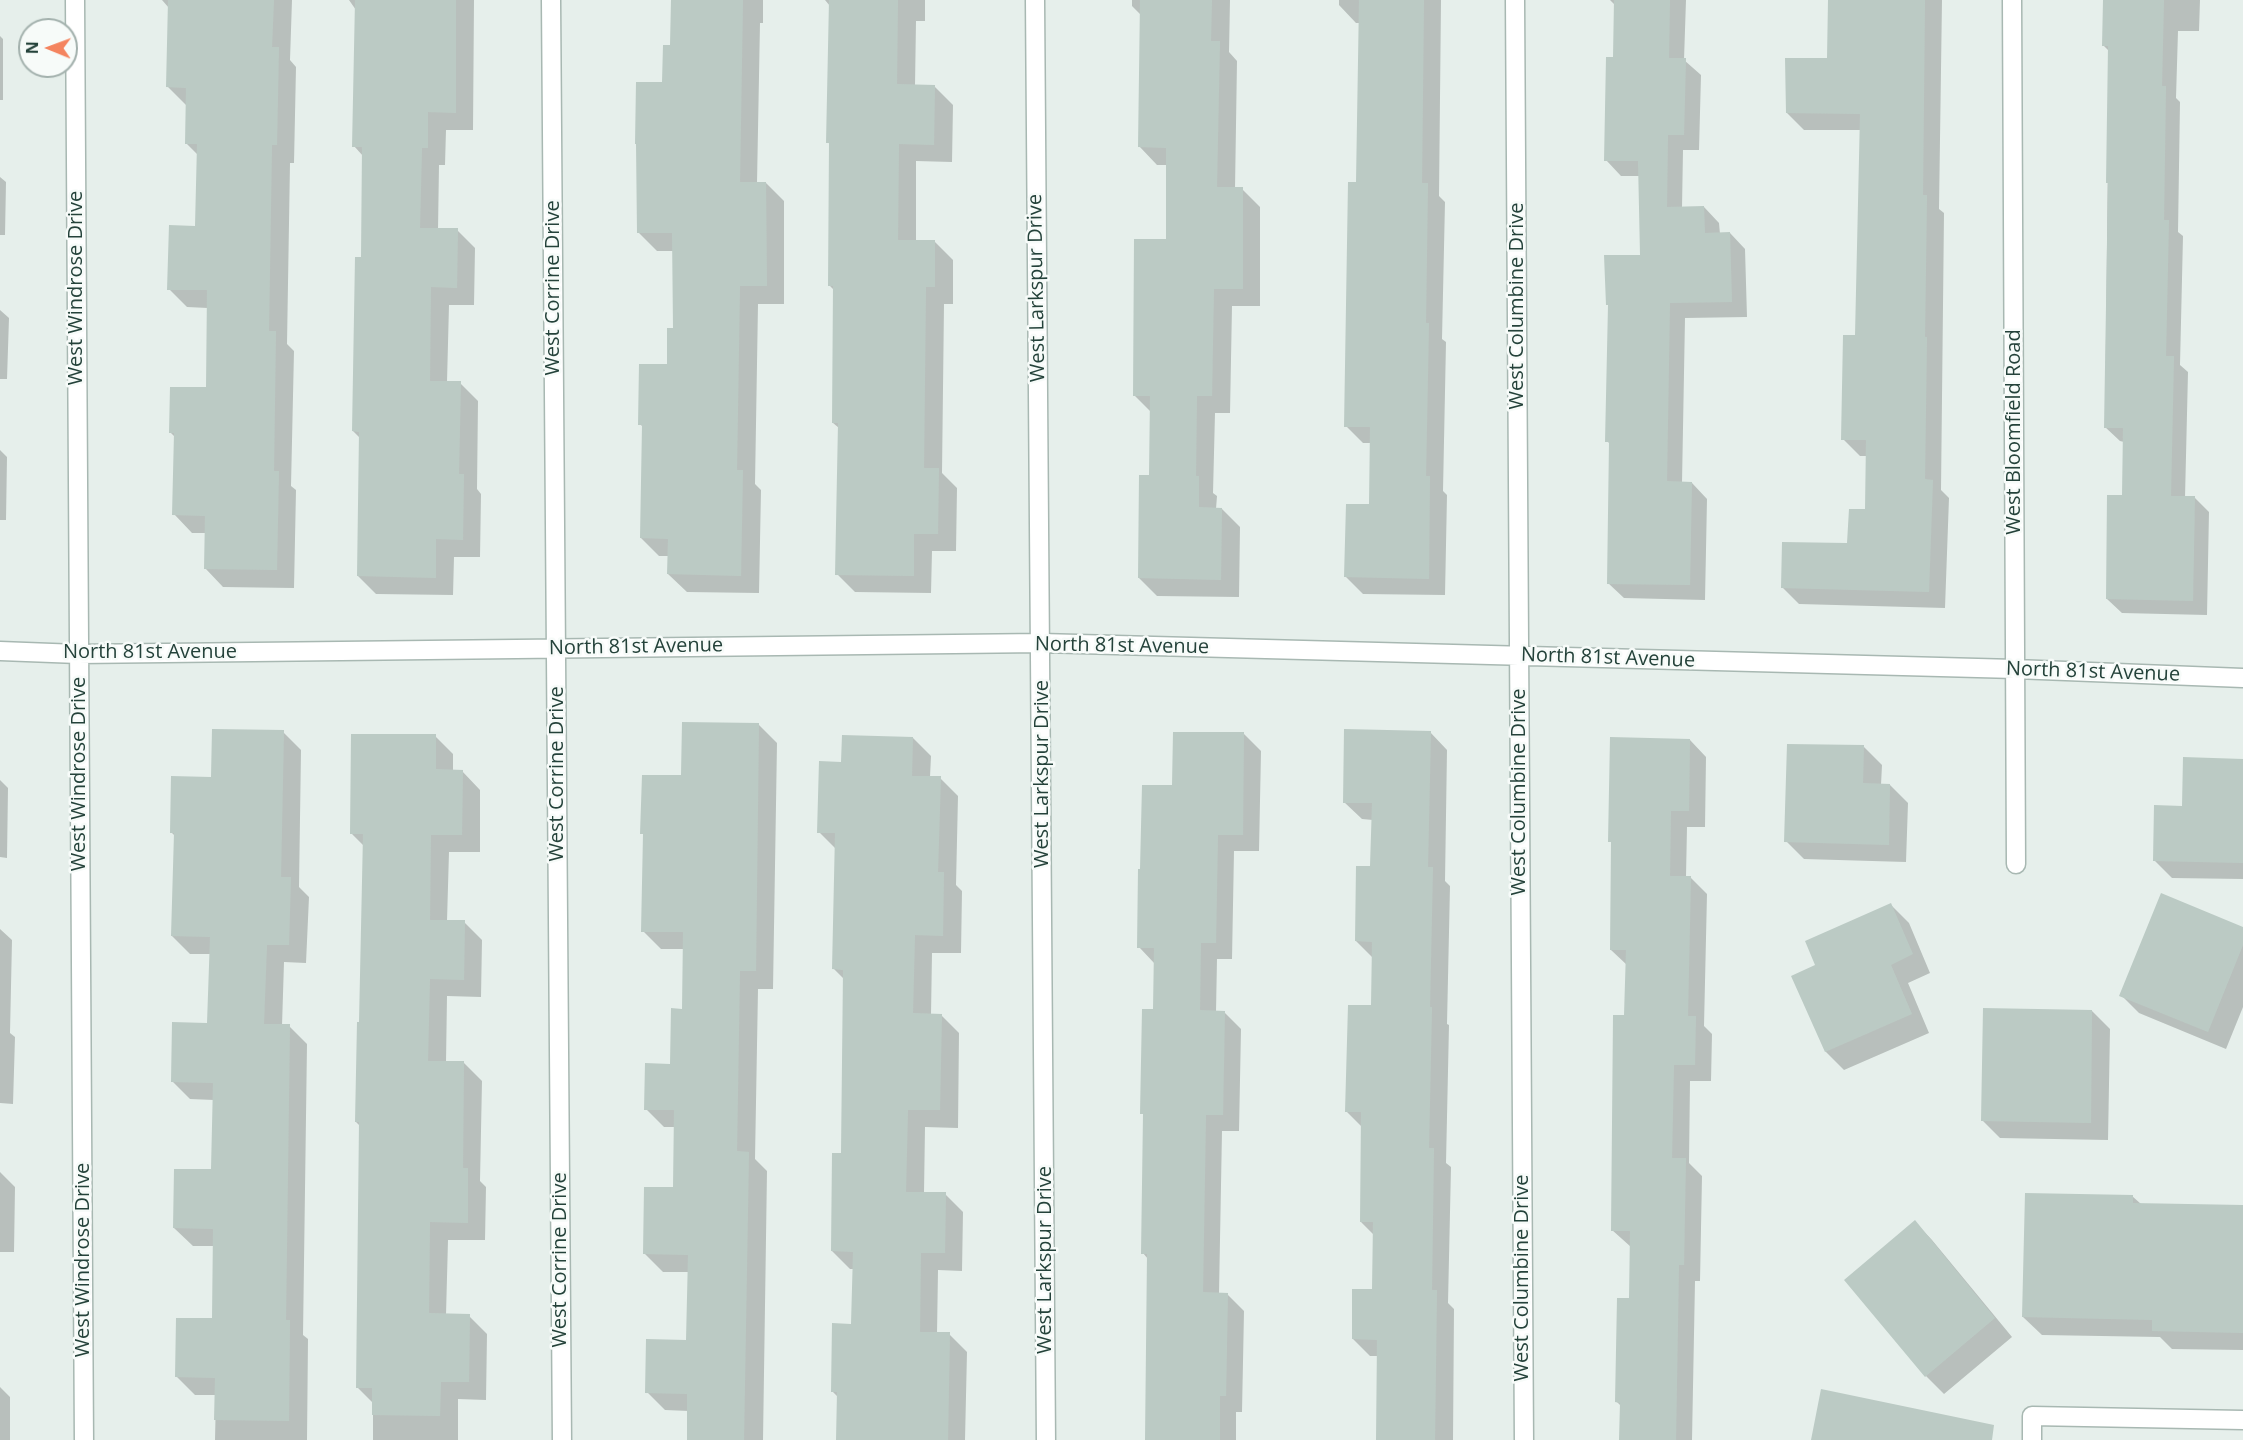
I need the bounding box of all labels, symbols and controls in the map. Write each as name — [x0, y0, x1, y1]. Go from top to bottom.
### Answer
north arrow — [18, 18, 78, 78]
text: N — [21, 41, 43, 54]
street label: West Windrose Drive — [64, 191, 88, 385]
street label: West Larkspur Drive — [1023, 194, 1051, 382]
street label: West Corrine Drive — [541, 200, 565, 376]
street label: West Columbine Drive — [1505, 203, 1529, 409]
street label: West Bloomfield Road — [2002, 329, 2026, 535]
street label: North 81st Avenue — [1035, 632, 1209, 660]
street label: North 81st Avenue — [549, 633, 723, 661]
street label: North 81st Avenue — [63, 640, 237, 664]
street label: North 81st Avenue — [1521, 643, 1695, 673]
street label: North 81st Avenue — [2006, 657, 2180, 687]
street label: West Windrose Drive — [67, 677, 91, 871]
street label: West Larkspur Drive — [1030, 680, 1054, 868]
street label: West Corrine Drive — [545, 686, 569, 862]
street label: West Columbine Drive — [1507, 689, 1531, 895]
street label: West Windrose Drive — [71, 1163, 95, 1357]
street label: West Larkspur Drive — [1033, 1166, 1057, 1354]
street label: West Corrine Drive — [548, 1172, 572, 1348]
street label: West Columbine Drive — [1510, 1175, 1534, 1381]

